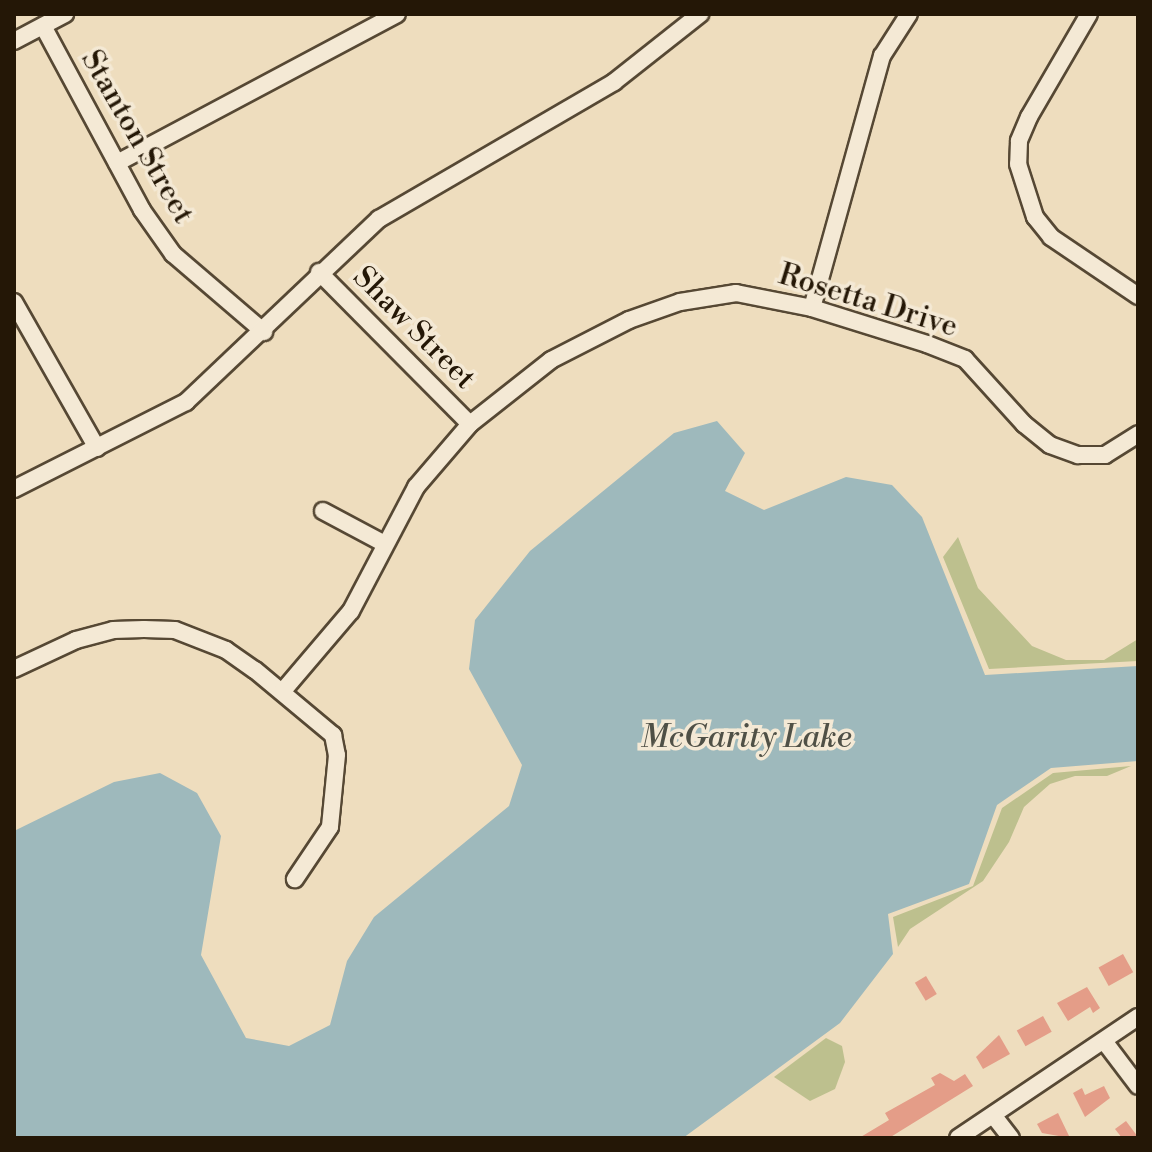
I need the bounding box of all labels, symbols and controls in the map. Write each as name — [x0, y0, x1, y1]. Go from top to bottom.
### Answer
street label: Stanton Street — [73, 44, 201, 230]
street label: Rosetta Drive — [774, 257, 962, 345]
street label: Shaw Street — [345, 259, 483, 397]
water label: McGarity Lake — [640, 718, 852, 756]

